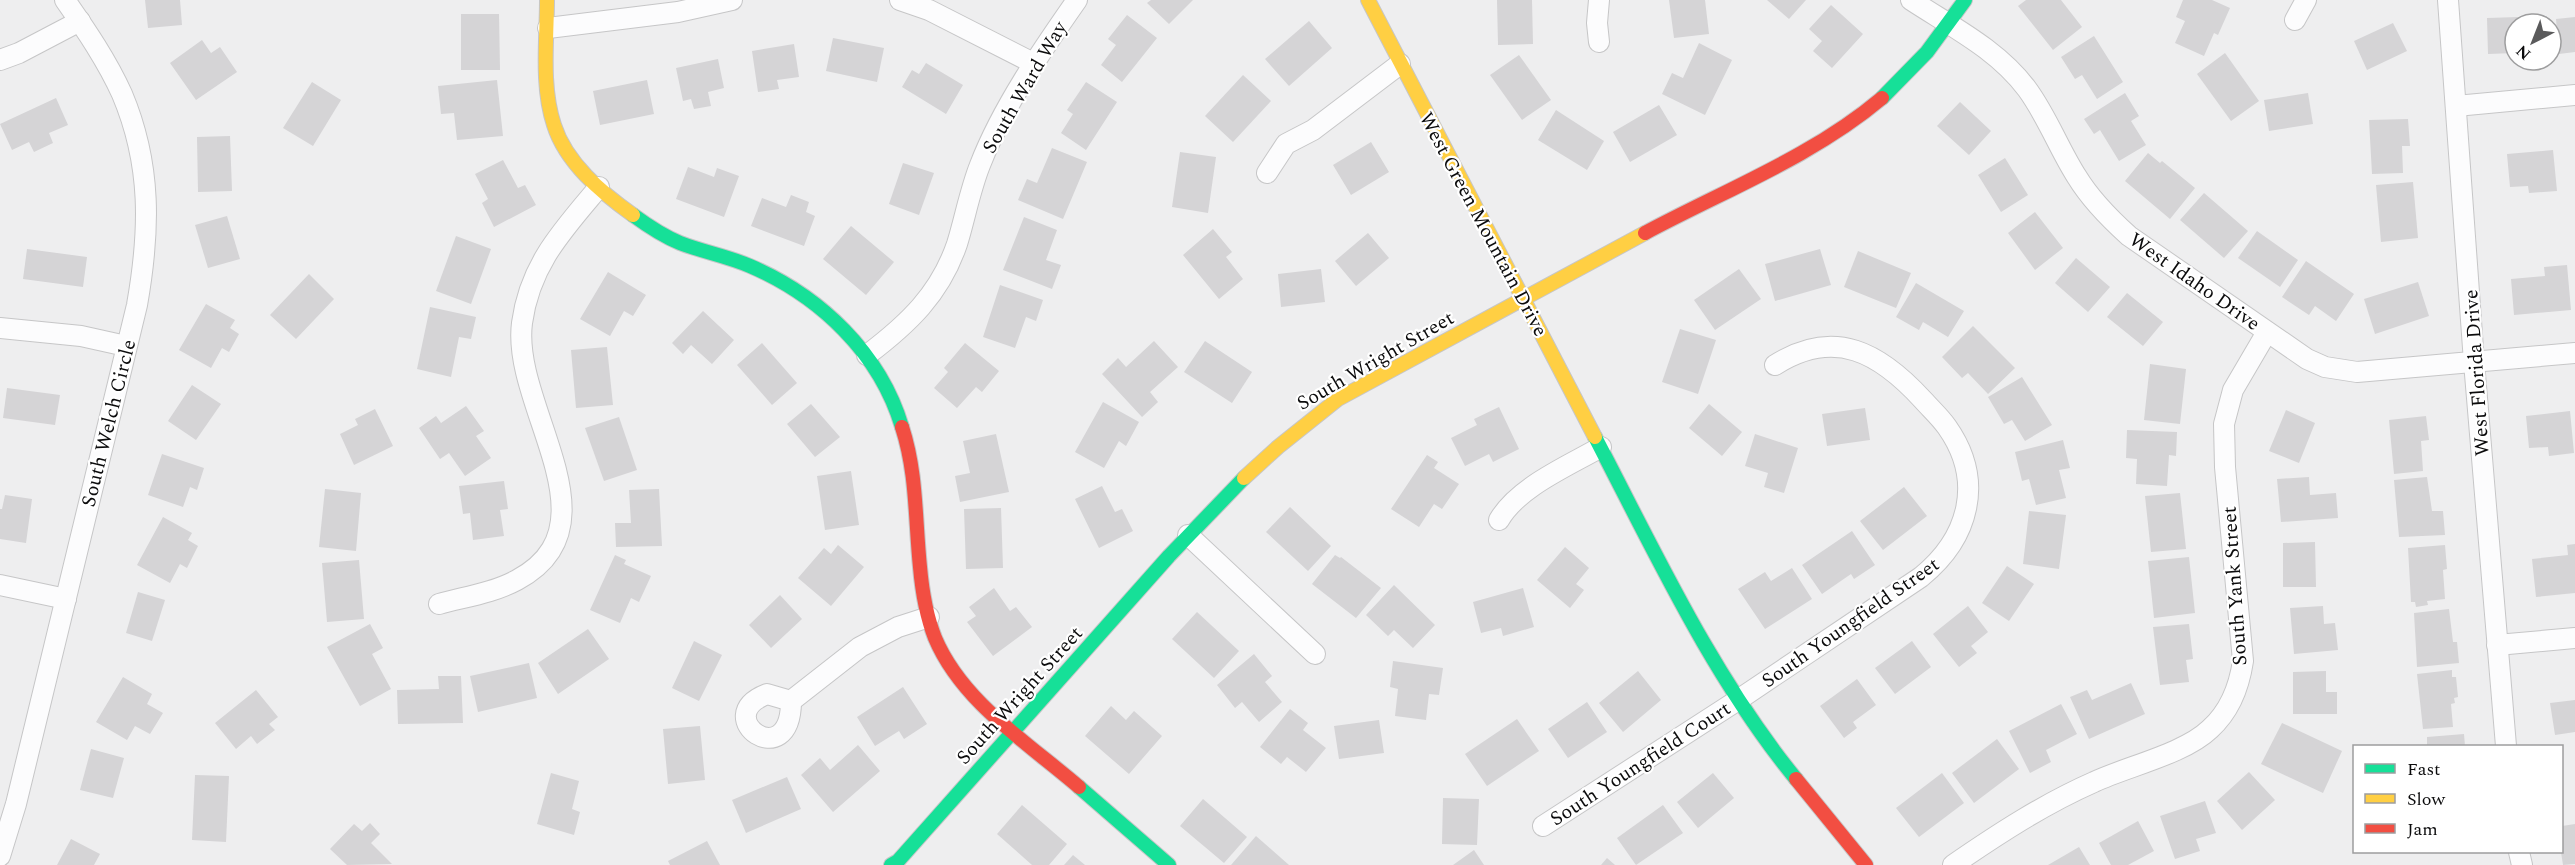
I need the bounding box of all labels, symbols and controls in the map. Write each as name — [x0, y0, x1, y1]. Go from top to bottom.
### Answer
north arrow — [2503, 12, 2563, 72]
street label: South Ward Way — [975, 15, 1076, 159]
text: N — [2511, 39, 2537, 66]
street label: West Green Mountain Drive — [1411, 107, 1555, 342]
street label: West Idaho Drive — [2123, 225, 2266, 338]
street label: West Florida Drive — [2456, 289, 2498, 457]
street label: South Wright Street — [1291, 304, 1460, 418]
street label: South Welch Circle — [74, 336, 144, 510]
street label: South Yank Street — [2214, 505, 2256, 667]
street label: South Youngfield Street — [1755, 550, 1946, 696]
street label: South Wright Street — [949, 620, 1090, 772]
street label: South Youngfield Court — [1544, 694, 1737, 834]
legend — [2353, 745, 2563, 853]
text: Fast — [2407, 756, 2440, 783]
text: Slow — [2407, 786, 2446, 813]
text: Jam — [2407, 816, 2438, 843]

